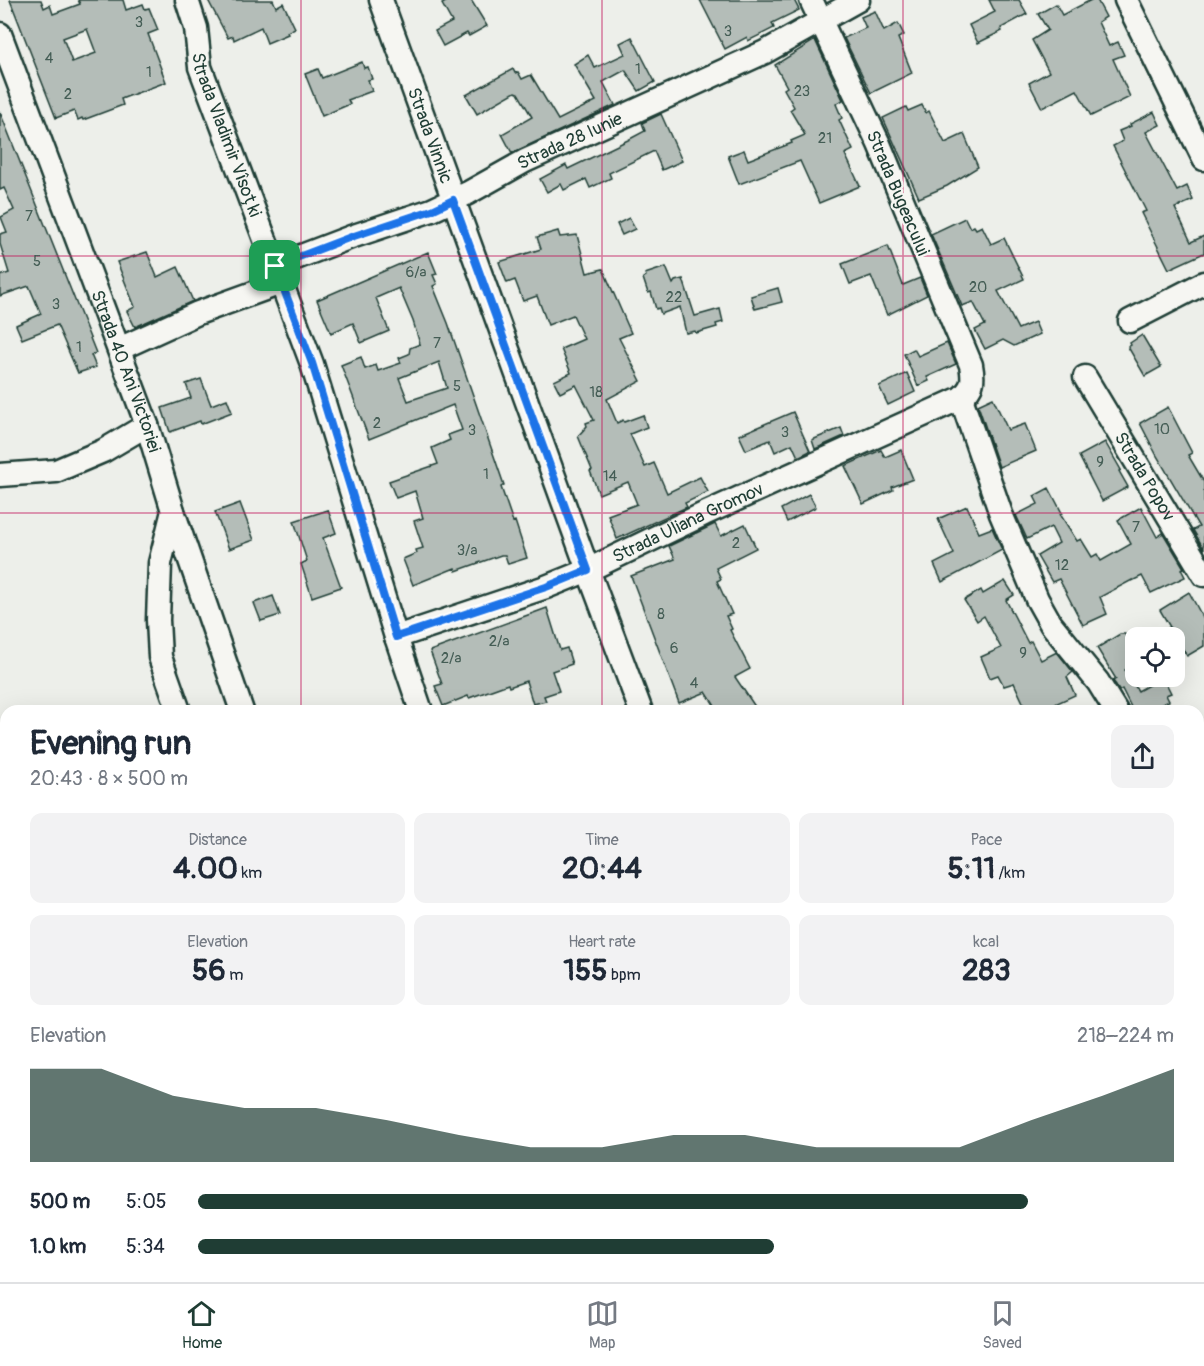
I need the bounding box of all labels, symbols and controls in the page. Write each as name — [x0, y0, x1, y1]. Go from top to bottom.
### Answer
house number: 3 — [135, 13, 143, 32]
house number: 3 — [724, 22, 732, 41]
house number: 4 — [45, 49, 54, 68]
street label: Strada Vladimir Vîsoțki — [187, 52, 266, 220]
house number: 1 — [635, 60, 641, 79]
house number: 1 — [146, 63, 152, 82]
house number: 23 — [794, 82, 810, 101]
street label: Strada Vinnic — [402, 84, 458, 187]
house number: 2 — [64, 85, 72, 104]
street label: Strada 28 Iunie — [513, 107, 626, 175]
street label: Strada Bugeacului — [861, 127, 934, 259]
house number: 21 — [818, 129, 832, 148]
house number: 7 — [25, 207, 33, 226]
pin — [249, 240, 300, 291]
icon: arrive — [258, 249, 291, 282]
house number: 5 — [33, 252, 41, 271]
house number: 6/a — [405, 263, 427, 282]
house number: 20 — [969, 278, 987, 297]
street label: Strada 40 Ani Victoriei — [85, 287, 166, 455]
house number: 22 — [666, 288, 682, 307]
house number: 3 — [52, 295, 60, 314]
house number: 7 — [433, 334, 441, 353]
house number: 1 — [76, 338, 82, 357]
house number: 5 — [453, 377, 461, 396]
house number: 18 — [589, 383, 603, 402]
house number: 2 — [373, 414, 381, 433]
house number: 10 — [1154, 420, 1170, 439]
house number: 3 — [468, 421, 476, 440]
house number: 3 — [781, 423, 789, 442]
street label: Strada Popov — [1109, 428, 1180, 525]
house number: 9 — [1096, 453, 1104, 472]
house number: 1 — [483, 465, 489, 484]
house number: 14 — [603, 467, 618, 486]
street label: Strada Uliana Gromov — [609, 478, 767, 568]
house number: 7 — [1132, 518, 1140, 537]
house number: 2 — [732, 534, 740, 553]
house number: 3/a — [457, 541, 477, 560]
house number: 12 — [1055, 556, 1069, 575]
house number: 8 — [657, 605, 665, 624]
map controls — [1125, 627, 1185, 687]
button: locate — [1125, 627, 1185, 687]
house number: 2/a — [489, 632, 509, 651]
house number: 6 — [670, 639, 678, 658]
house number: 9 — [1019, 644, 1027, 663]
house number: 2/a — [441, 649, 461, 668]
house number: 4 — [690, 674, 699, 693]
text: Evening run — [30, 723, 191, 764]
button: share — [1111, 725, 1174, 788]
text: 20:43 · 8 × 500 m — [30, 766, 188, 791]
text: Distance — [188, 830, 247, 850]
text: Time — [585, 830, 619, 850]
text: Pace — [971, 830, 1002, 850]
text: 4.00 — [173, 850, 238, 887]
text: 20:44 — [562, 850, 642, 887]
text: 5:11 — [947, 850, 995, 887]
text: km — [238, 863, 262, 883]
text: /km — [995, 863, 1025, 883]
text: Elevation — [187, 932, 248, 952]
text: Heart rate — [568, 932, 636, 952]
text: kcal — [973, 932, 999, 952]
text: 56 — [192, 952, 226, 989]
text: 155 — [563, 952, 608, 989]
text: 283 — [962, 952, 1011, 989]
text: m — [226, 965, 243, 985]
text: bpm — [608, 965, 641, 985]
text: Elevation — [30, 1023, 106, 1048]
text: 218–224 m — [1077, 1023, 1174, 1048]
text: 500 m — [30, 1189, 90, 1214]
text: 5:05 — [126, 1189, 167, 1214]
text: 1.0 km — [30, 1234, 86, 1259]
text: 5:34 — [126, 1234, 165, 1259]
tab: Home — [182, 1297, 222, 1353]
tab: Map — [586, 1297, 619, 1353]
tab: Saved — [982, 1297, 1022, 1353]

